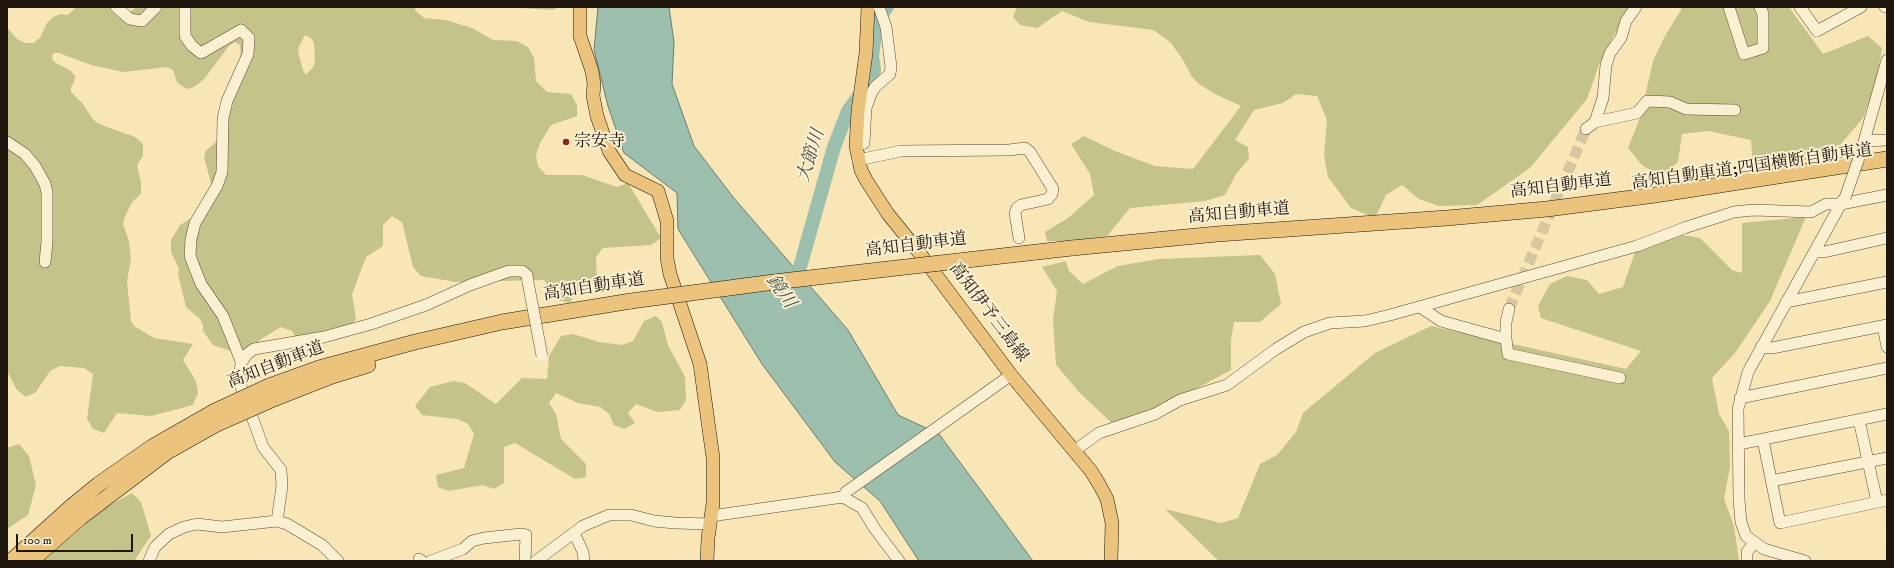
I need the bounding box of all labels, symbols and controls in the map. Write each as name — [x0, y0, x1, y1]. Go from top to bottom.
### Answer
water label: 大節川 — [794, 127, 830, 185]
place label: 宗安寺 — [574, 132, 625, 152]
marker: 宗安寺 — [561, 137, 571, 147]
street label: 高知自動車道;四国横断自動車道 — [1630, 141, 1874, 195]
street label: 高知自動車道 — [1509, 171, 1613, 203]
street label: 高知自動車道 — [1187, 199, 1291, 229]
street label: 高知自動車道 — [864, 230, 968, 262]
street label: 高知伊予三島線 — [944, 259, 1032, 367]
street label: 高知自動車道 — [542, 270, 646, 306]
water label: 鏡川 — [761, 271, 799, 313]
street label: 高知自動車道 — [225, 338, 327, 394]
scale bar — [18, 526, 135, 552]
text: 100 m — [23, 533, 52, 548]

